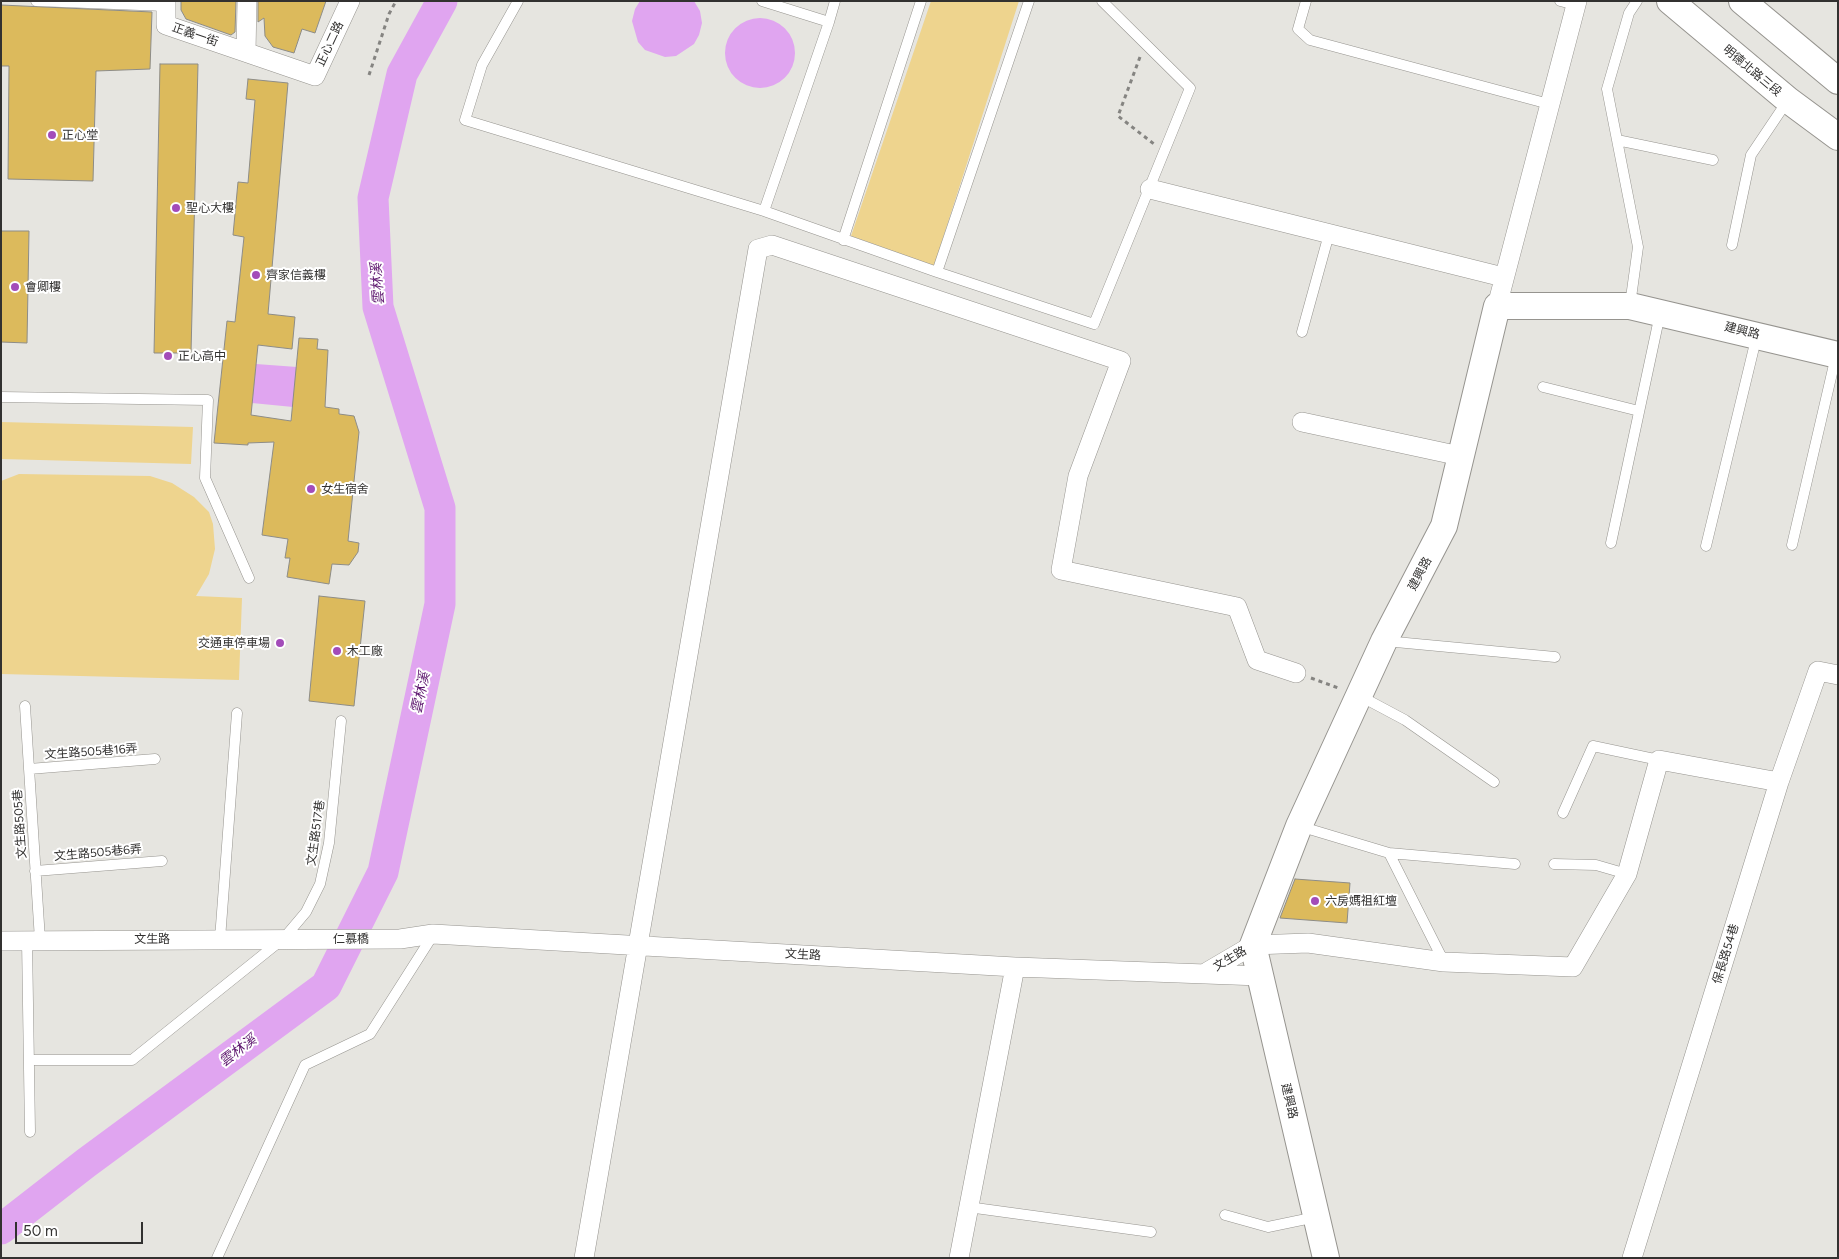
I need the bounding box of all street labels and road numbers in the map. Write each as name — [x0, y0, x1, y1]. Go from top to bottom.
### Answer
street label: 正心二路 — [313, 19, 347, 69]
street label: 正義一街 — [170, 20, 220, 50]
street label: 明德北路三段 — [1720, 42, 1784, 100]
street label: 建興路 — [1723, 320, 1761, 342]
street label: 建興路 — [1405, 555, 1435, 593]
street label: 文生路505巷16弄 — [44, 742, 138, 762]
street label: 文生路505巷 — [10, 789, 30, 859]
street label: 文生路517巷 — [304, 799, 328, 867]
street label: 文生路505巷6弄 — [53, 842, 143, 864]
street label: 保長路54巷 — [1710, 922, 1742, 986]
street label: 文生路 — [134, 932, 170, 946]
street label: 仁慕橋 — [333, 932, 369, 946]
street label: 文生路 — [1211, 944, 1249, 974]
street label: 文生路 — [785, 947, 821, 963]
street label: 建興路 — [1278, 1082, 1300, 1120]

